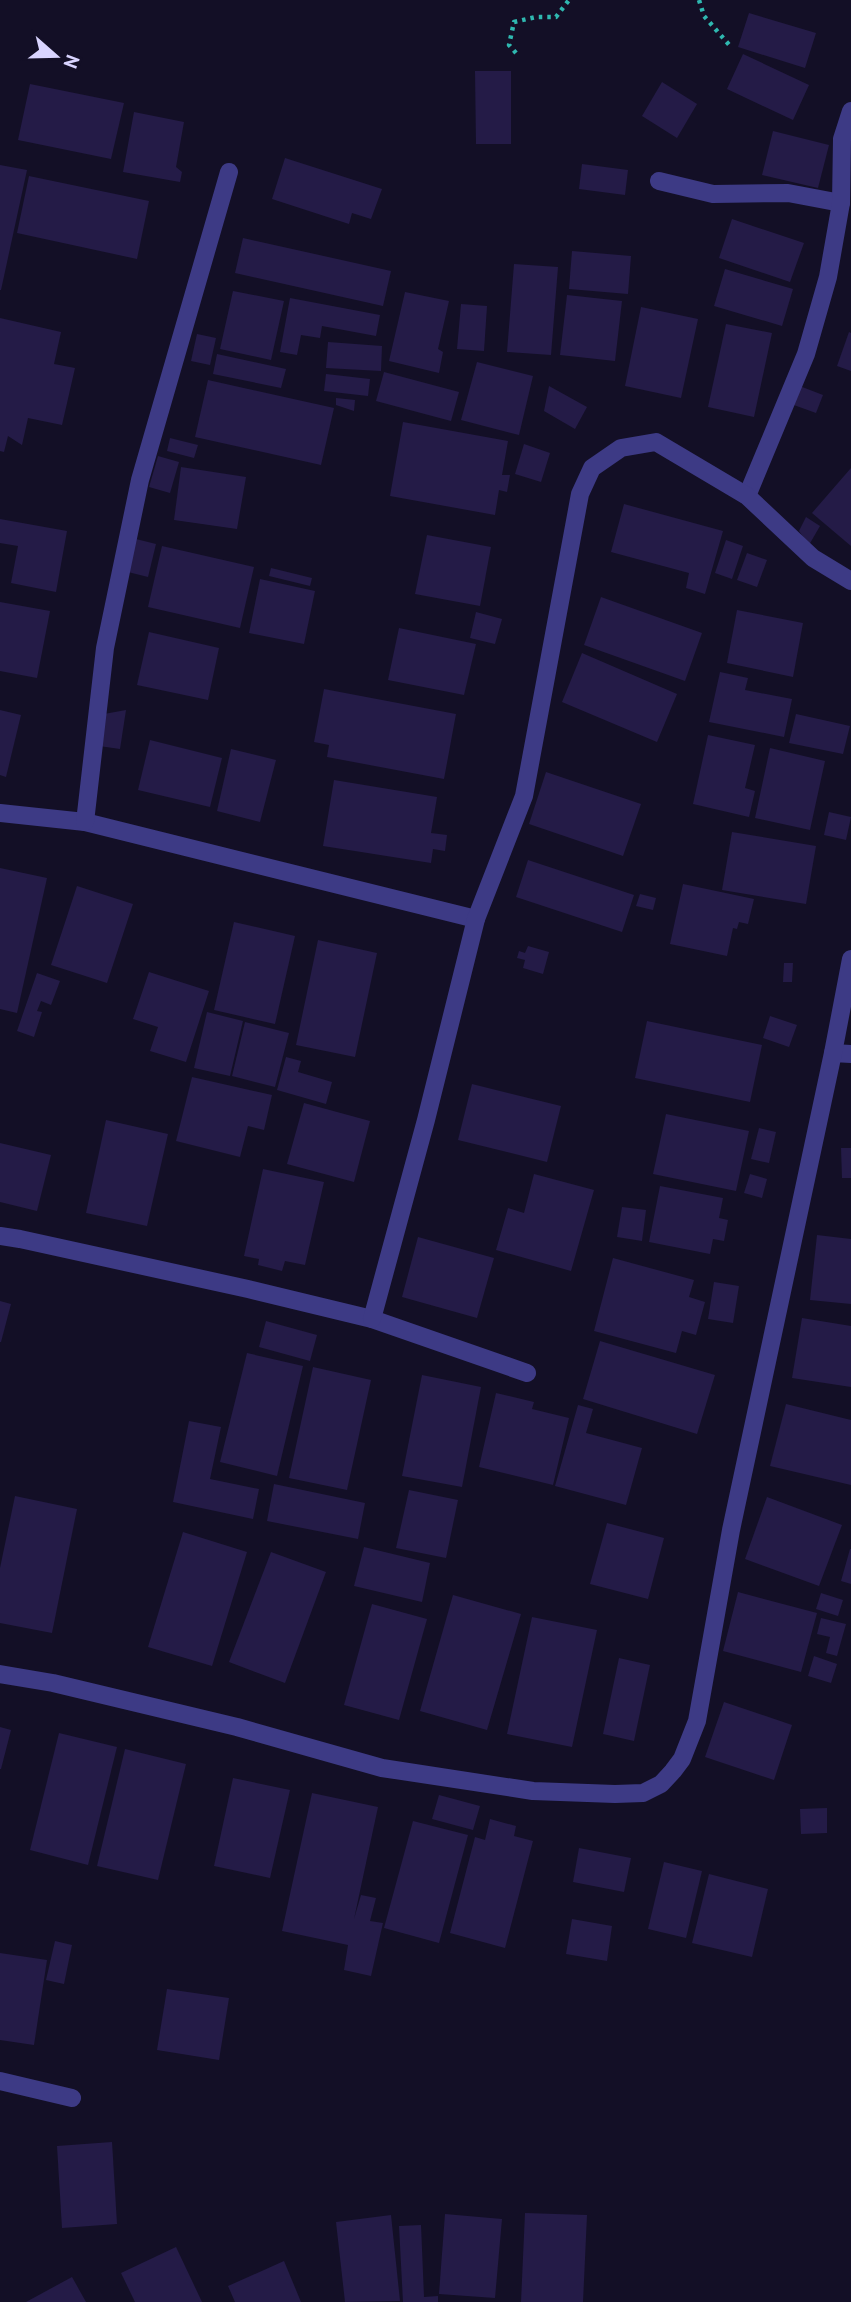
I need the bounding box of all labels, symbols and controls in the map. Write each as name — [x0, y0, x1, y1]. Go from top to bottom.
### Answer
north arrow — [21, 21, 91, 91]
text: N — [59, 52, 85, 72]

